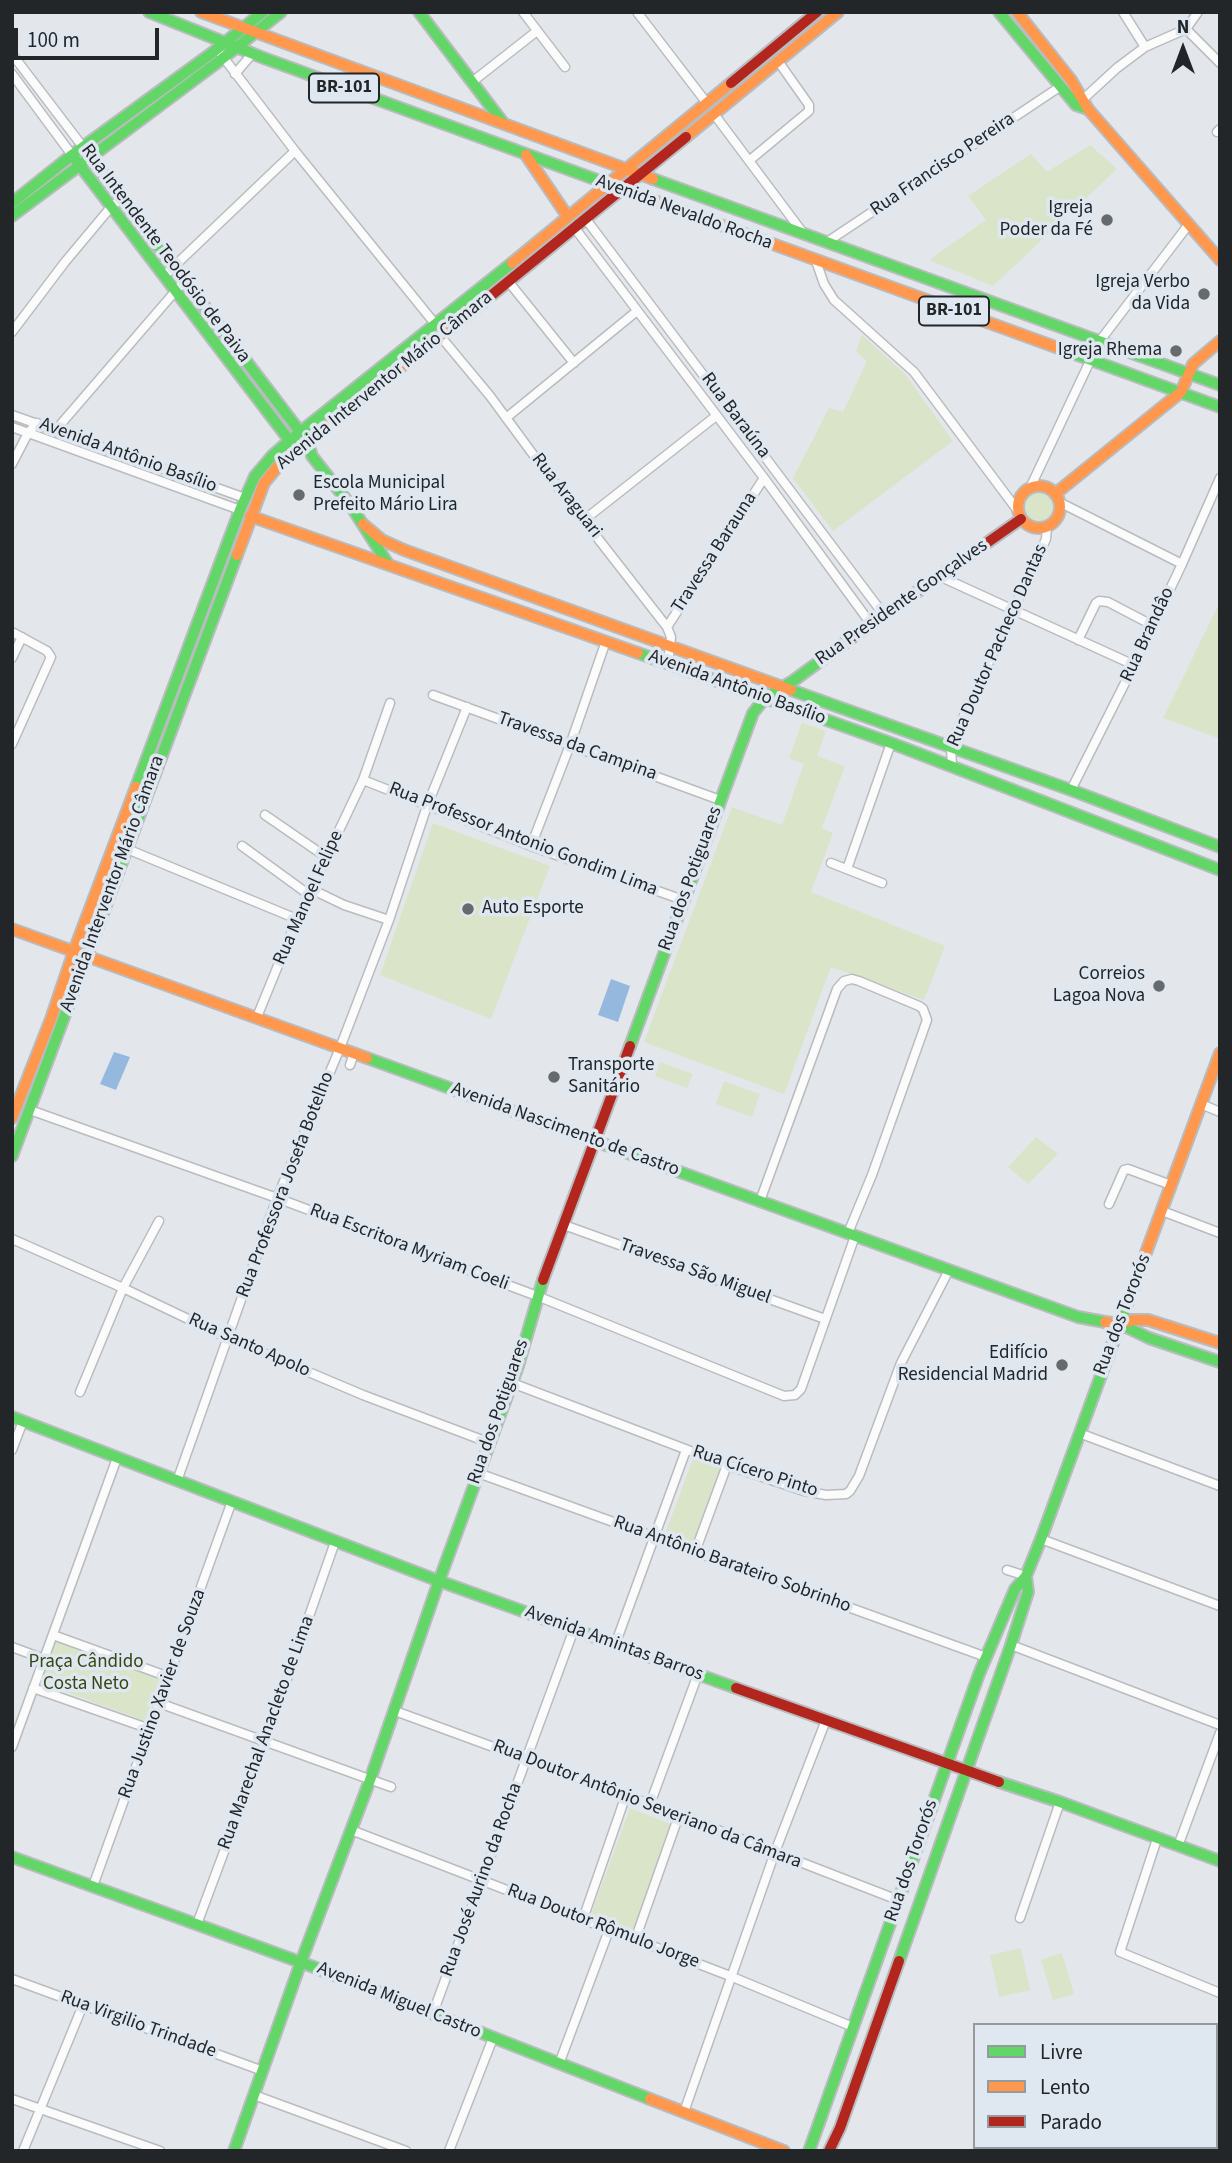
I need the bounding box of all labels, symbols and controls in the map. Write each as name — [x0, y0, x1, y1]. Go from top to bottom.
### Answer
scale bar — [18, 14, 163, 58]
north arrow — [1148, 14, 1218, 84]
text: N — [1177, 14, 1189, 41]
text: 100 m — [27, 25, 80, 55]
road number: BR-101 — [309, 74, 379, 102]
street label: Rua Francisco Pereira — [866, 108, 1020, 222]
street label: Rua Intendente Teodósio de Paiva — [75, 140, 255, 368]
street label: Avenida Nevaldo Rocha — [593, 170, 775, 256]
place label: Igreja Poder da Fé — [1000, 198, 1093, 242]
marker: Igreja Poder da Fé — [1099, 212, 1115, 228]
place label: Igreja Verbo da Vida — [1095, 272, 1190, 316]
marker: Igreja Verbo da Vida — [1196, 286, 1212, 302]
street label: Avenida Interventor Mário Câmara — [272, 287, 498, 475]
road number: BR-101 — [919, 296, 989, 326]
place label: Igreja Rhema — [1058, 340, 1162, 362]
marker: Igreja Rhema — [1168, 343, 1184, 359]
street label: Rua Baraúna — [695, 369, 775, 463]
street label: Avenida Antônio Basílio — [36, 413, 220, 499]
street label: Rua Araguari — [526, 449, 606, 543]
place label: Escola Municipal Prefeito Mário Lira — [313, 473, 458, 517]
marker: Escola Municipal Prefeito Mário Lira — [291, 487, 307, 503]
street label: Travessa Barauna — [667, 488, 763, 618]
street label: Rua Presidente Gonçalves — [812, 535, 992, 671]
street label: Rua Doutor Pacheco Dantas — [943, 541, 1053, 751]
street label: Rua Brandâo — [1116, 584, 1180, 686]
street label: Avenida Antônio Basílio — [645, 645, 829, 731]
street label: Travessa da Campina — [494, 708, 660, 786]
street label: Avenida Interventor Mário Câmara — [56, 753, 170, 1015]
street label: Rua Professor Antonio Gondim Lima — [385, 778, 661, 902]
street label: Rua dos Potiguares — [654, 804, 728, 954]
street label: Rua Manoel Felipe — [269, 827, 349, 969]
place label: Auto Esporte — [482, 898, 584, 920]
marker: Auto Esporte — [460, 901, 476, 917]
place label: Correios Lagoa Nova — [1053, 964, 1145, 1008]
marker: Correios Lagoa Nova — [1151, 978, 1167, 994]
place label: Transporte Sanitário — [568, 1055, 654, 1099]
street label: Rua Professora Josefa Botelho — [232, 1069, 340, 1301]
marker: Transporte Sanitário — [546, 1069, 562, 1085]
street label: Avenida Nascimento de Castro — [448, 1078, 682, 1182]
street label: Rua Escritora Myriam Coeli — [306, 1199, 512, 1297]
street label: Travessa São Miguel — [616, 1234, 774, 1310]
street label: Rua dos Tororós — [1089, 1251, 1157, 1379]
street label: Rua Santo Apolo — [184, 1309, 314, 1383]
street label: Rua dos Potiguares — [464, 1337, 534, 1487]
place label: Edifício Residencial Madrid — [898, 1343, 1048, 1387]
marker: Edifício Residencial Madrid — [1054, 1357, 1070, 1373]
street label: Rua Cícero Pinto — [689, 1441, 821, 1503]
street label: Rua Antônio Barateiro Sobrinho — [610, 1511, 854, 1619]
street label: Rua Justino Xavier de Souza — [114, 1586, 212, 1802]
street label: Avenida Amintas Barros — [522, 1601, 706, 1687]
street label: Rua Marechal Anacleto de Lima — [214, 1613, 320, 1853]
park label: Praça Cândido Costa Neto — [28, 1652, 144, 1696]
street label: Rua Doutor Antônio Severiano da Câmara — [490, 1735, 804, 1875]
street label: Rua José Aurino da Rocha — [436, 1780, 528, 1980]
street label: Rua dos Tororós — [880, 1797, 944, 1925]
street label: Rua Doutor Rômulo Jorge — [504, 1880, 702, 1974]
street label: Avenida Miguel Castro — [314, 1958, 484, 2044]
street label: Rua Virgilio Trindade — [57, 1986, 219, 2064]
legend — [973, 2023, 1218, 2149]
text: Livre — [1040, 2037, 1083, 2067]
text: Lento — [1040, 2072, 1090, 2102]
text: Parado — [1040, 2107, 1102, 2137]

